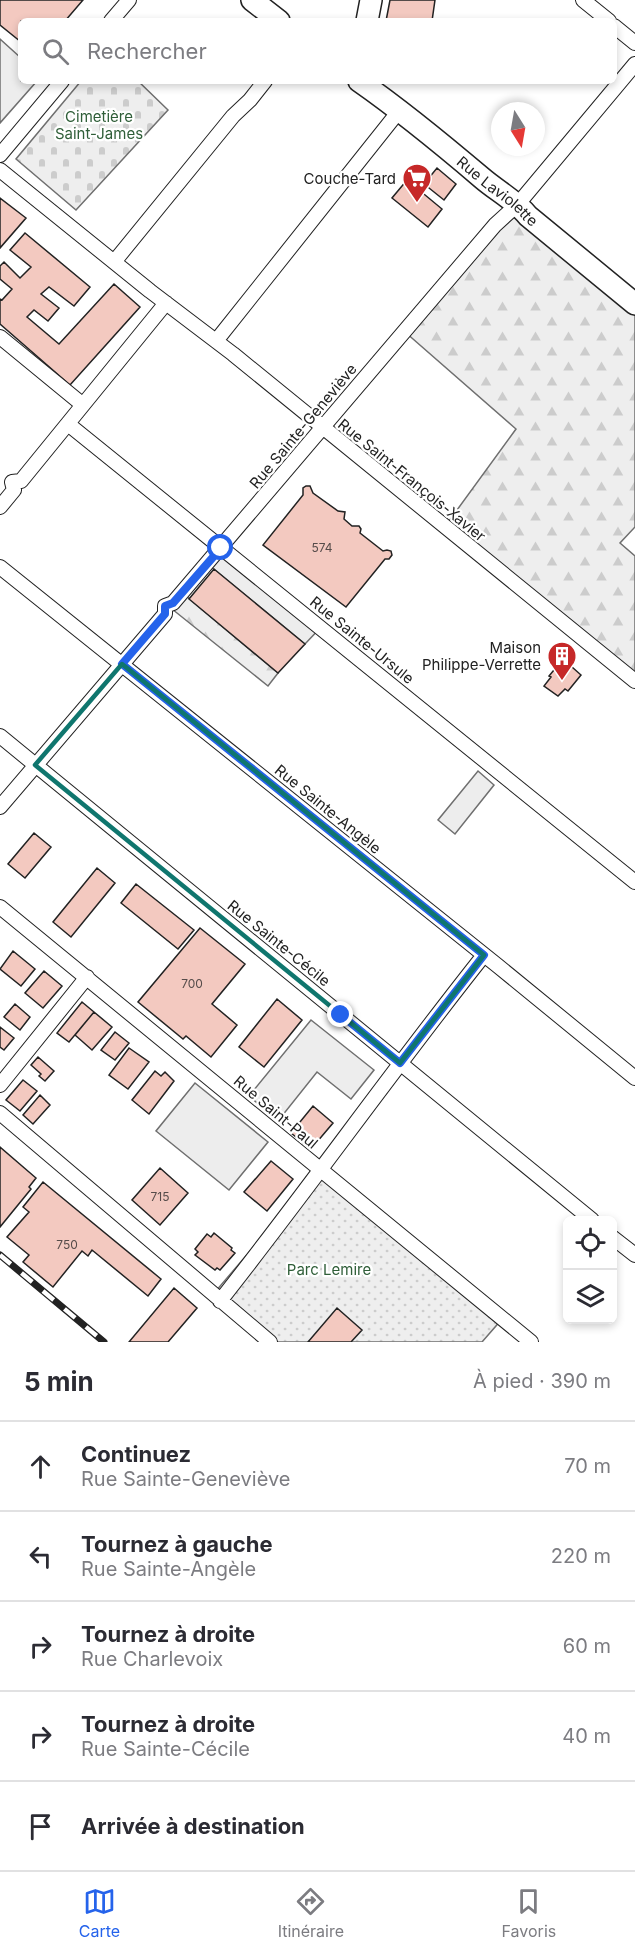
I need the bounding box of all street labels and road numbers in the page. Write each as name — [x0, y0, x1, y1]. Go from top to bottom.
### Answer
street label: Rue Laviolette — [453, 152, 542, 230]
street label: Rue Sainte-Geneviève — [245, 360, 361, 492]
street label: Rue Saint-François-Xavier — [334, 415, 490, 546]
street label: Rue Sainte-Ursule — [306, 592, 418, 688]
street label: Rue Sainte-Angèle — [271, 760, 385, 858]
street label: Rue Sainte-Cécile — [224, 896, 334, 990]
street label: Rue Saint-Paul — [230, 1071, 322, 1153]

